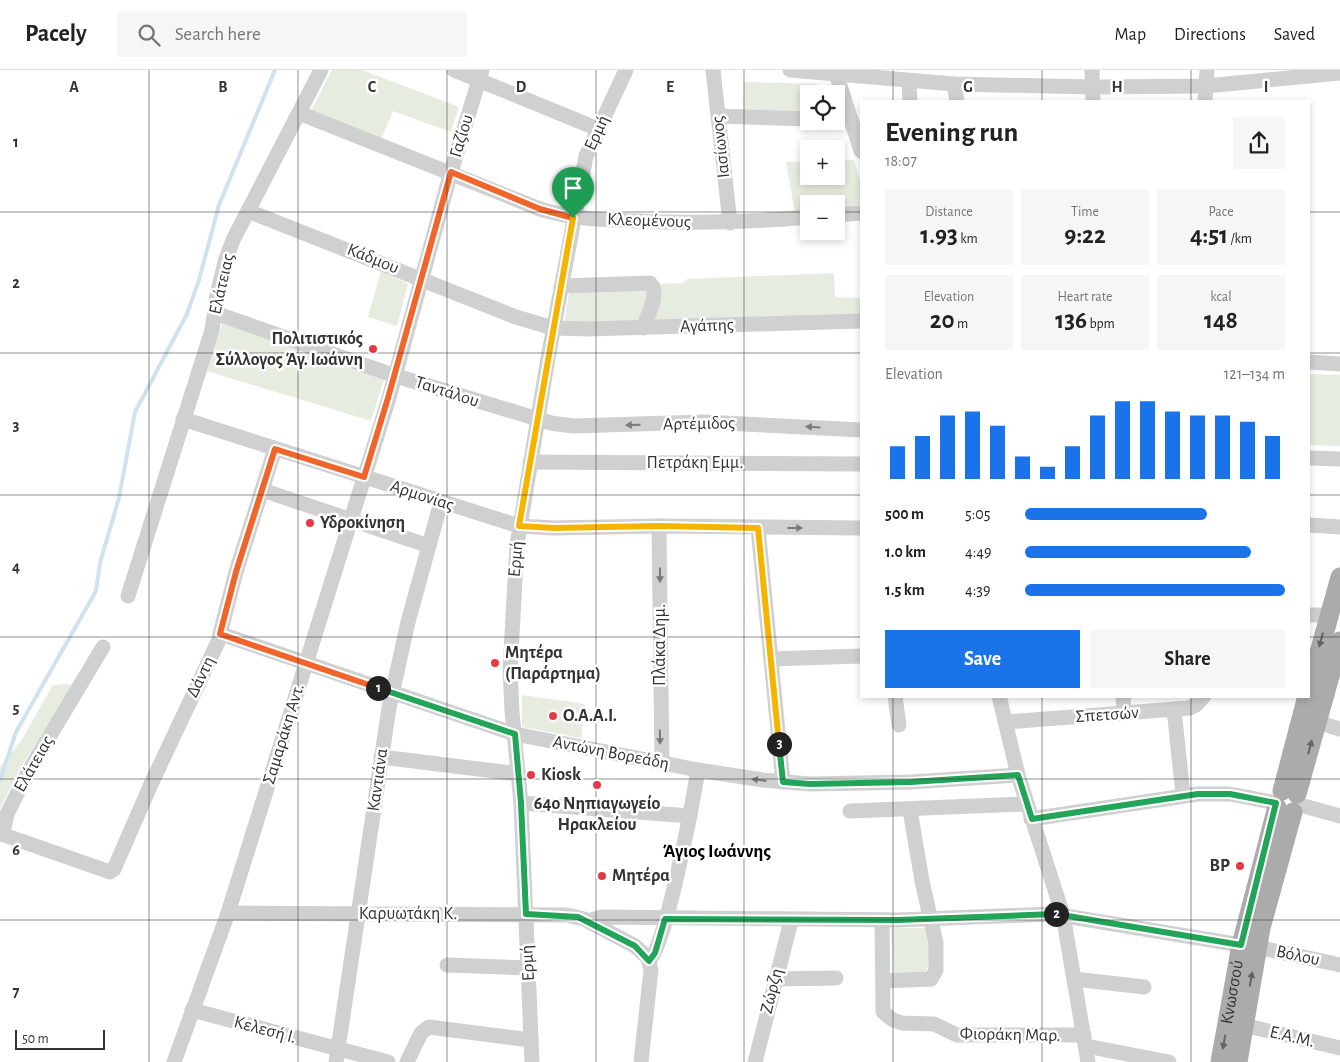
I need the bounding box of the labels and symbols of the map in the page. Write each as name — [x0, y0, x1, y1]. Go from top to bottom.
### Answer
text: A — [69, 79, 79, 95]
text: B — [218, 79, 228, 95]
text: C — [368, 79, 377, 95]
text: D — [516, 79, 527, 95]
text: E — [666, 79, 674, 95]
text: G — [963, 79, 973, 95]
text: H — [1111, 79, 1123, 95]
text: I — [1264, 79, 1268, 95]
street label: Γαζίου — [446, 112, 477, 160]
street label: Ερμή — [581, 113, 613, 153]
street label: Ιασίωνος — [708, 115, 733, 179]
text: 1 — [13, 134, 19, 150]
pin — [552, 167, 594, 218]
street label: Κλεομένους — [607, 211, 691, 231]
street label: Κάδμου — [344, 240, 402, 278]
street label: Ελάτειας — [206, 252, 238, 316]
text: 2 — [12, 275, 20, 291]
street label: Αγάπης — [680, 316, 734, 336]
place label: Πολιτιστικός Σύλλογος Άγ. Ιωάννη — [216, 329, 363, 369]
marker: Πολιτιστικός Σύλλογος Άγ. Ιωάννη — [367, 343, 379, 355]
street label: Ταντάλου — [413, 373, 481, 411]
street label: Αρτέμιδος — [663, 414, 735, 434]
text: 3 — [13, 417, 20, 433]
one-way arrow — [624, 421, 640, 429]
one-way arrow — [804, 423, 820, 431]
street label: Πετράκη Εμμ. — [647, 454, 743, 472]
street label: Αρμονίας — [388, 476, 456, 515]
place label: Υδροκίνηση — [320, 513, 405, 532]
marker: Υδροκίνηση — [304, 517, 316, 529]
one-way arrow — [787, 524, 803, 532]
street label: Ερμή — [505, 540, 527, 578]
text: 4 — [12, 559, 20, 575]
one-way arrow — [656, 567, 664, 583]
street label: Πλάκα Δημ. — [651, 604, 669, 686]
one-way arrow — [1317, 633, 1325, 648]
place label: Μητέρα (Παράρτημα) — [505, 643, 601, 683]
street label: Δάντη — [183, 654, 219, 700]
marker: Μητέρα (Παράρτημα) — [489, 657, 501, 669]
pin: 1 — [366, 676, 390, 700]
street label: Σαμαράκη Αντ. — [260, 682, 308, 786]
text: 5 — [13, 700, 20, 716]
street label: Σπετσών — [1075, 704, 1140, 726]
place label: Ο.Α.Α.Ι. — [563, 707, 617, 725]
marker: Ο.Α.Α.Ι. — [547, 710, 559, 722]
one-way arrow — [656, 729, 664, 745]
pin: 3 — [766, 732, 792, 756]
street label: Ελάτειας — [11, 733, 57, 795]
street label: Αντώνη Βορεάδη — [551, 733, 671, 773]
one-way arrow — [1307, 739, 1315, 754]
street label: Καντιάνα — [365, 747, 391, 813]
place label: Kiosk — [541, 766, 581, 784]
marker: Kiosk — [525, 769, 537, 781]
one-way arrow — [751, 776, 767, 784]
marker: 64ο Νηπιαγωγείο Ηρακλείου — [591, 779, 603, 791]
place label: 64ο Νηπιαγωγείο Ηρακλείου — [534, 794, 660, 834]
text: 6 — [12, 842, 20, 858]
district label: Άγιος Ιωάννης — [663, 842, 771, 861]
place label: BP — [1210, 857, 1230, 875]
marker: BP — [1234, 860, 1246, 872]
place label: Μητέρα — [612, 866, 670, 885]
marker: Μητέρα — [596, 870, 608, 882]
pin: 2 — [1044, 902, 1068, 926]
street label: Καρυωτάκη Κ. — [359, 905, 457, 923]
street label: Βόλου — [1275, 943, 1321, 969]
street label: Ερμή — [518, 944, 538, 982]
street label: Κνωσσού — [1218, 959, 1247, 1026]
street label: Ζώρζη — [758, 967, 786, 1015]
one-way arrow — [1248, 971, 1256, 987]
text: 7 — [13, 984, 20, 1000]
street label: Κελεσή Ι. — [232, 1013, 298, 1047]
street label: Ε.Α.Μ. — [1268, 1023, 1316, 1051]
street label: Φιοράκη Μαρ. — [959, 1025, 1061, 1045]
scale bar — [15, 1027, 105, 1050]
one-way arrow — [1219, 1034, 1227, 1050]

